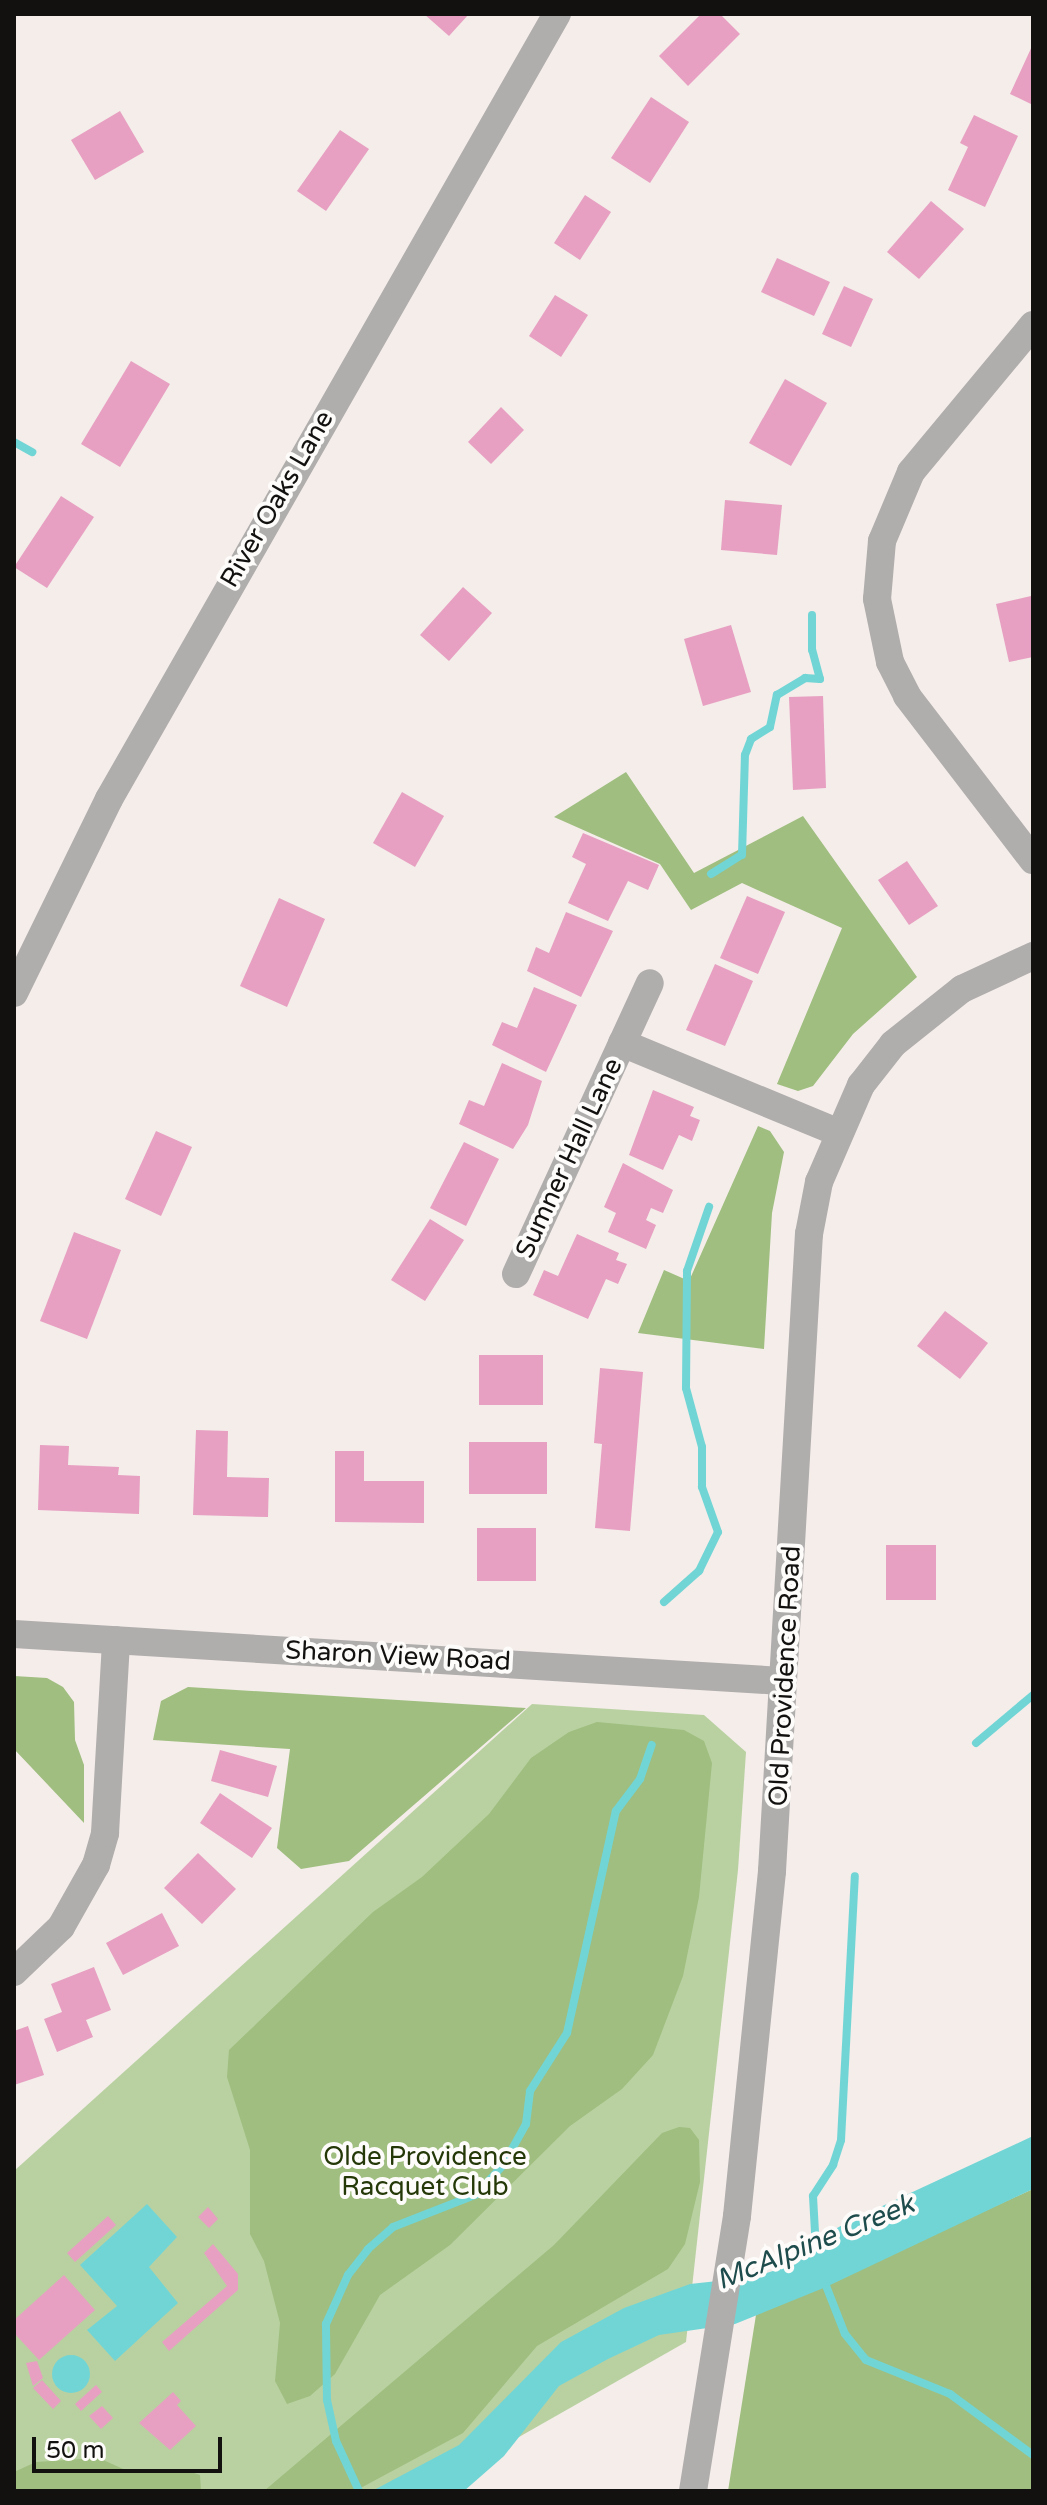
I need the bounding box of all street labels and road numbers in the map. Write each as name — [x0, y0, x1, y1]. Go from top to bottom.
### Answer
street label: River Oaks Lane — [214, 405, 340, 593]
street label: Sumner Hall Lane — [509, 1053, 629, 1263]
street label: Old Providence Road — [763, 1545, 807, 1807]
street label: Sharon View Road — [284, 1635, 512, 1677]

